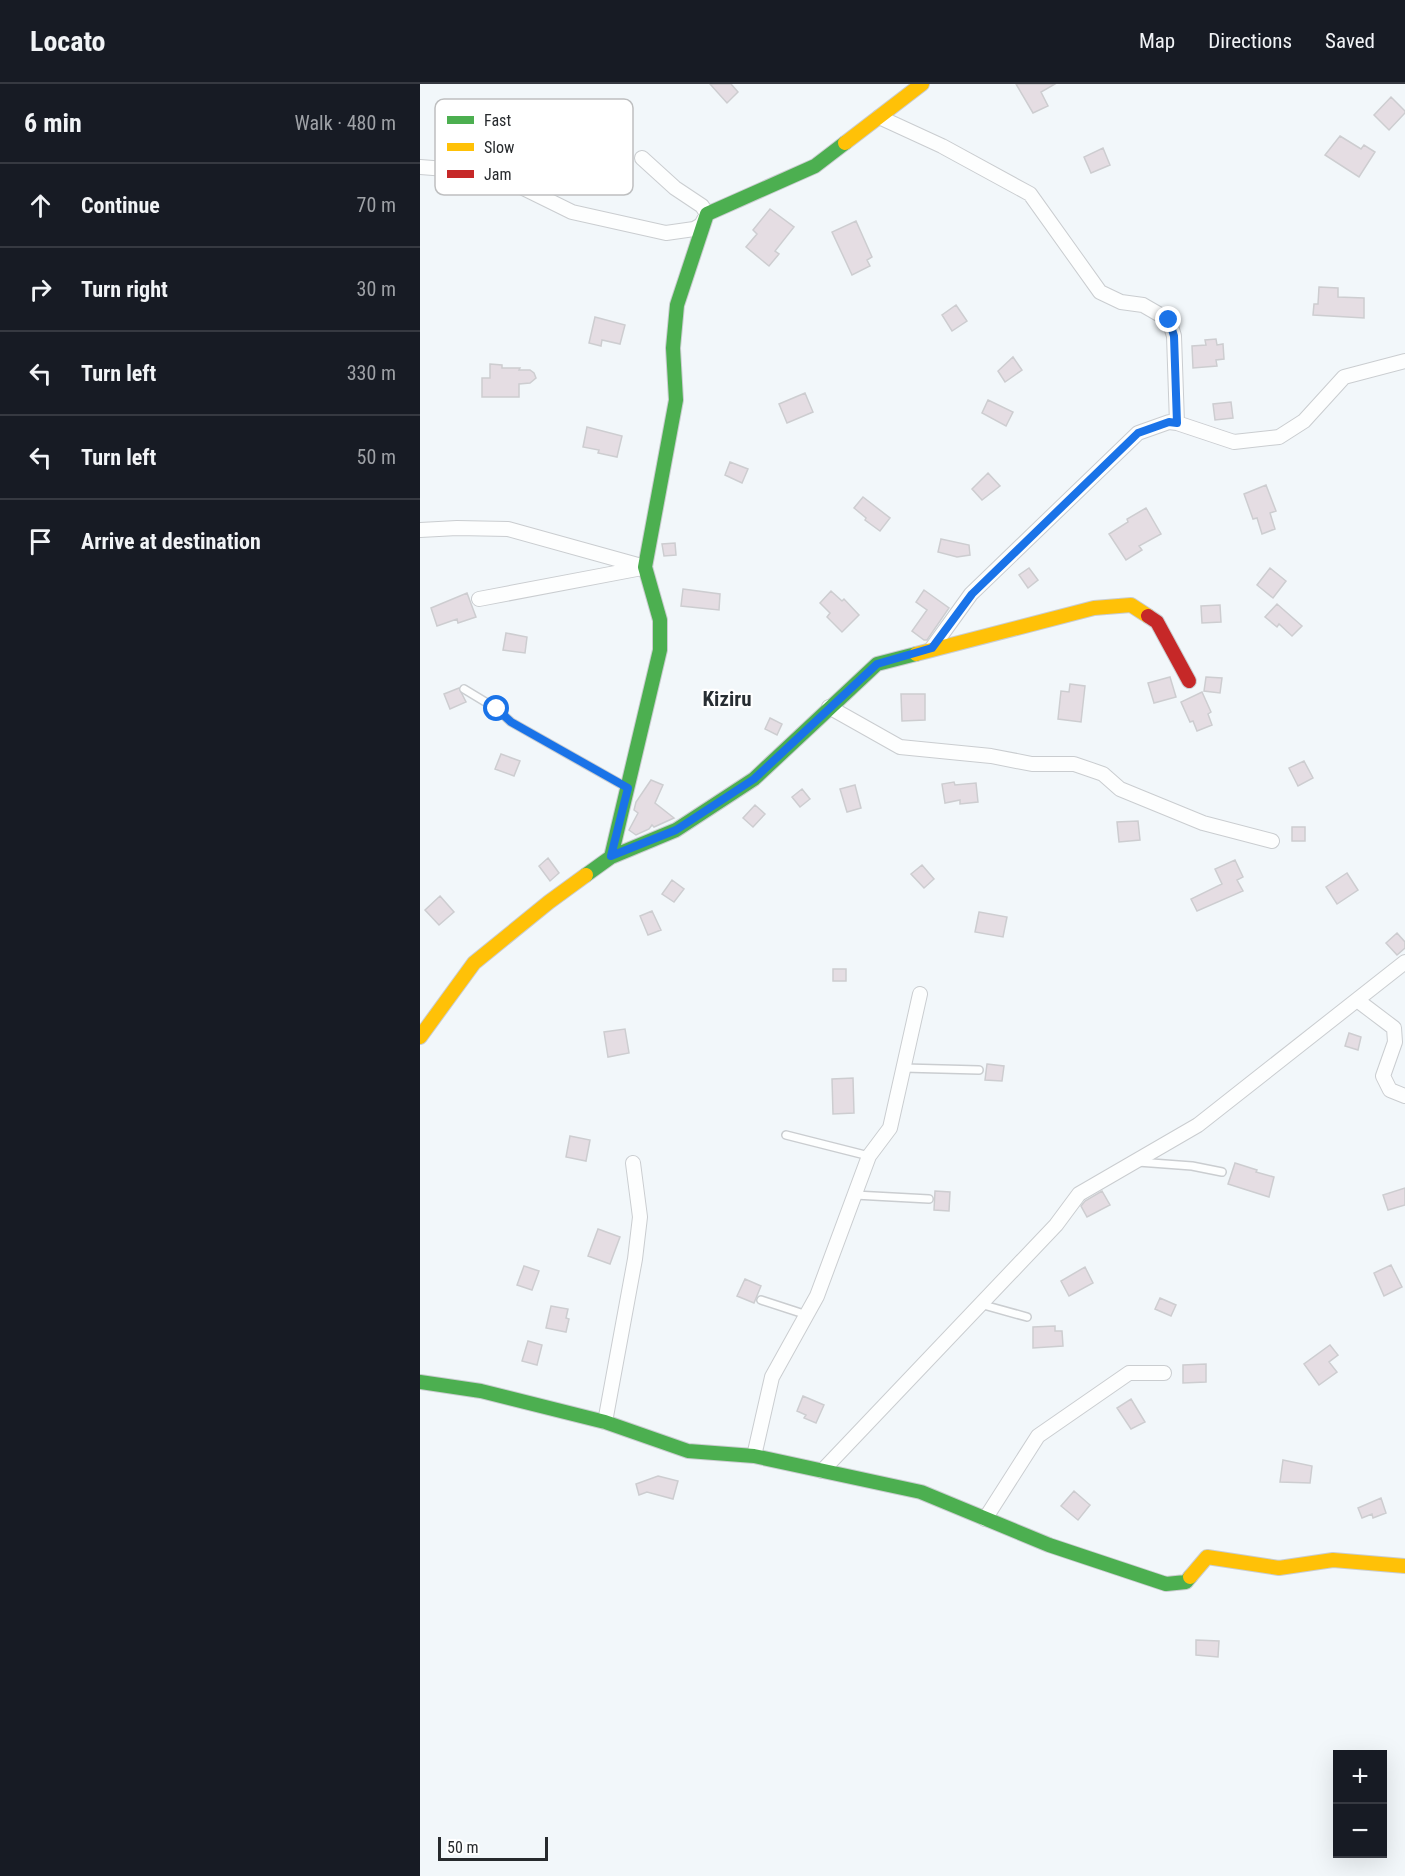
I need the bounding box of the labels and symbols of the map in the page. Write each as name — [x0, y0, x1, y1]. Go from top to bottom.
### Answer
legend — [435, 99, 633, 195]
text: Fast — [484, 111, 511, 130]
text: Slow — [484, 138, 514, 157]
text: Jam — [484, 165, 511, 184]
route end — [1155, 306, 1181, 332]
district label: Kiziru — [703, 687, 751, 711]
route start — [483, 695, 509, 721]
scale bar — [438, 1834, 548, 1862]

